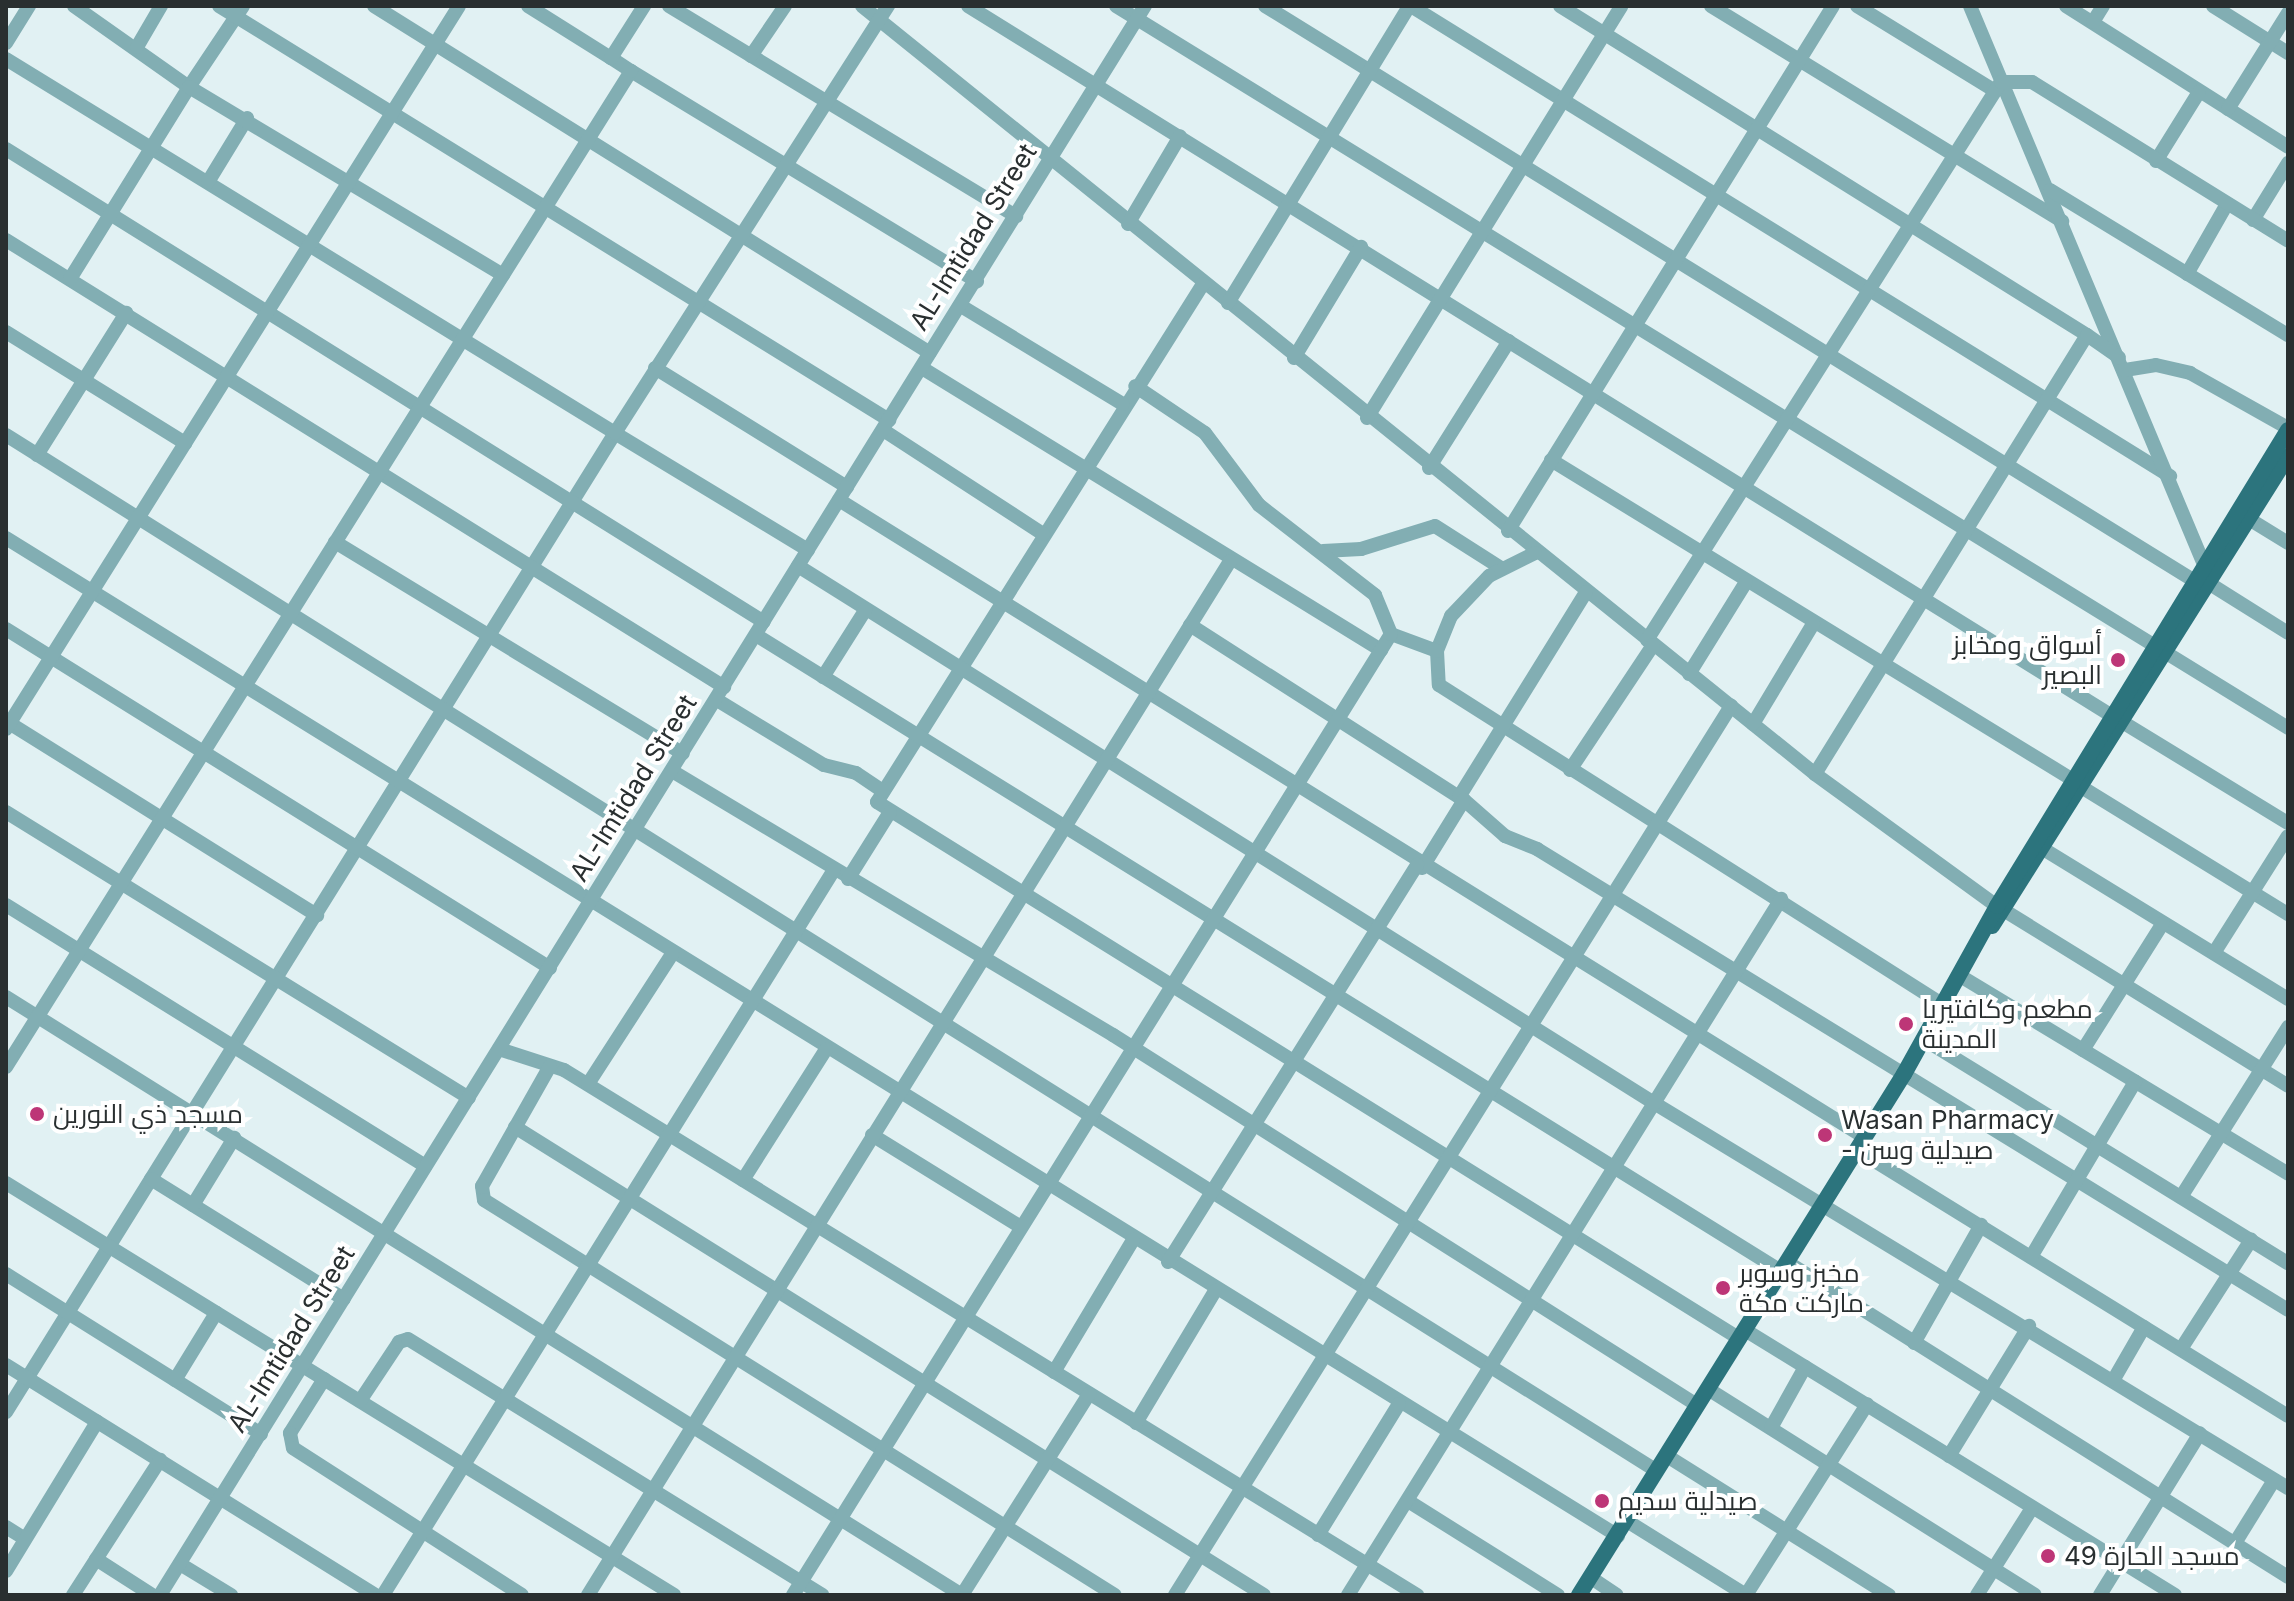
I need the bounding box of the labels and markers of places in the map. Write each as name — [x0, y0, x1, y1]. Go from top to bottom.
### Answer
place label: أسواق ومخابز البصير — [1953, 629, 2102, 690]
marker: أسواق ومخابز البصير — [2109, 651, 2127, 669]
place label: مطعم وكافتيريا المدينة — [1922, 993, 2093, 1054]
marker: مطعم وكافتيريا المدينة — [1897, 1015, 1915, 1033]
place label: مسجد ذي النورين — [53, 1098, 243, 1130]
place label: Wasan Pharmacy - صيدلية وسن — [1841, 1104, 2054, 1166]
marker: مسجد ذي النورين — [28, 1105, 46, 1123]
marker: Wasan Pharmacy - صيدلية وسن — [1816, 1126, 1834, 1144]
place label: مخبز وسوبر ماركت مكة — [1739, 1257, 1864, 1318]
marker: مخبز وسوبر ماركت مكة — [1714, 1279, 1732, 1297]
place label: صيدلية سديم — [1618, 1485, 1757, 1517]
marker: صيدلية سديم — [1593, 1492, 1611, 1510]
place label: مسجد الحارة 49 — [2064, 1540, 2240, 1572]
marker: مسجد الحارة 49 — [2039, 1547, 2057, 1565]

